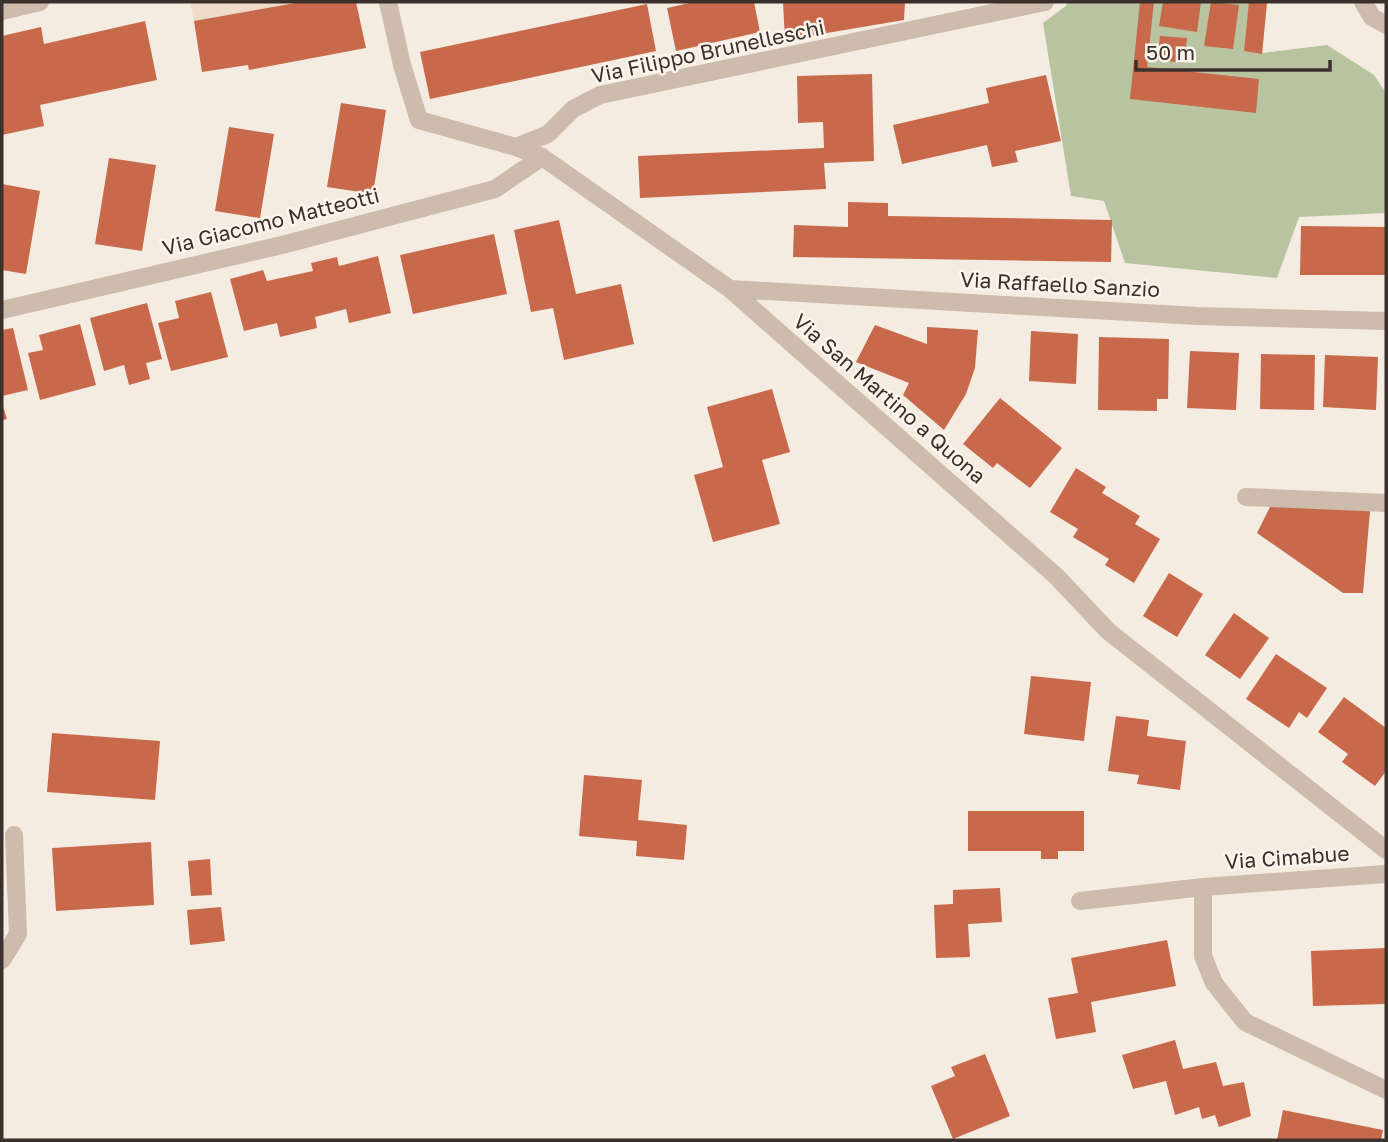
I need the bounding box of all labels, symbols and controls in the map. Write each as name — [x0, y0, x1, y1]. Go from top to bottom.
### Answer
street label: Via Filippo Brunelleschi — [589, 14, 827, 88]
scale bar — [1136, 28, 1330, 72]
text: 50 m — [1146, 39, 1195, 65]
street label: Via Giacomo Matteotti — [159, 181, 382, 261]
street label: Via Raffaello Sanzio — [959, 266, 1161, 302]
street label: Via San Martino a Quona — [788, 308, 991, 489]
street label: Via Cimabue — [1224, 840, 1350, 874]

